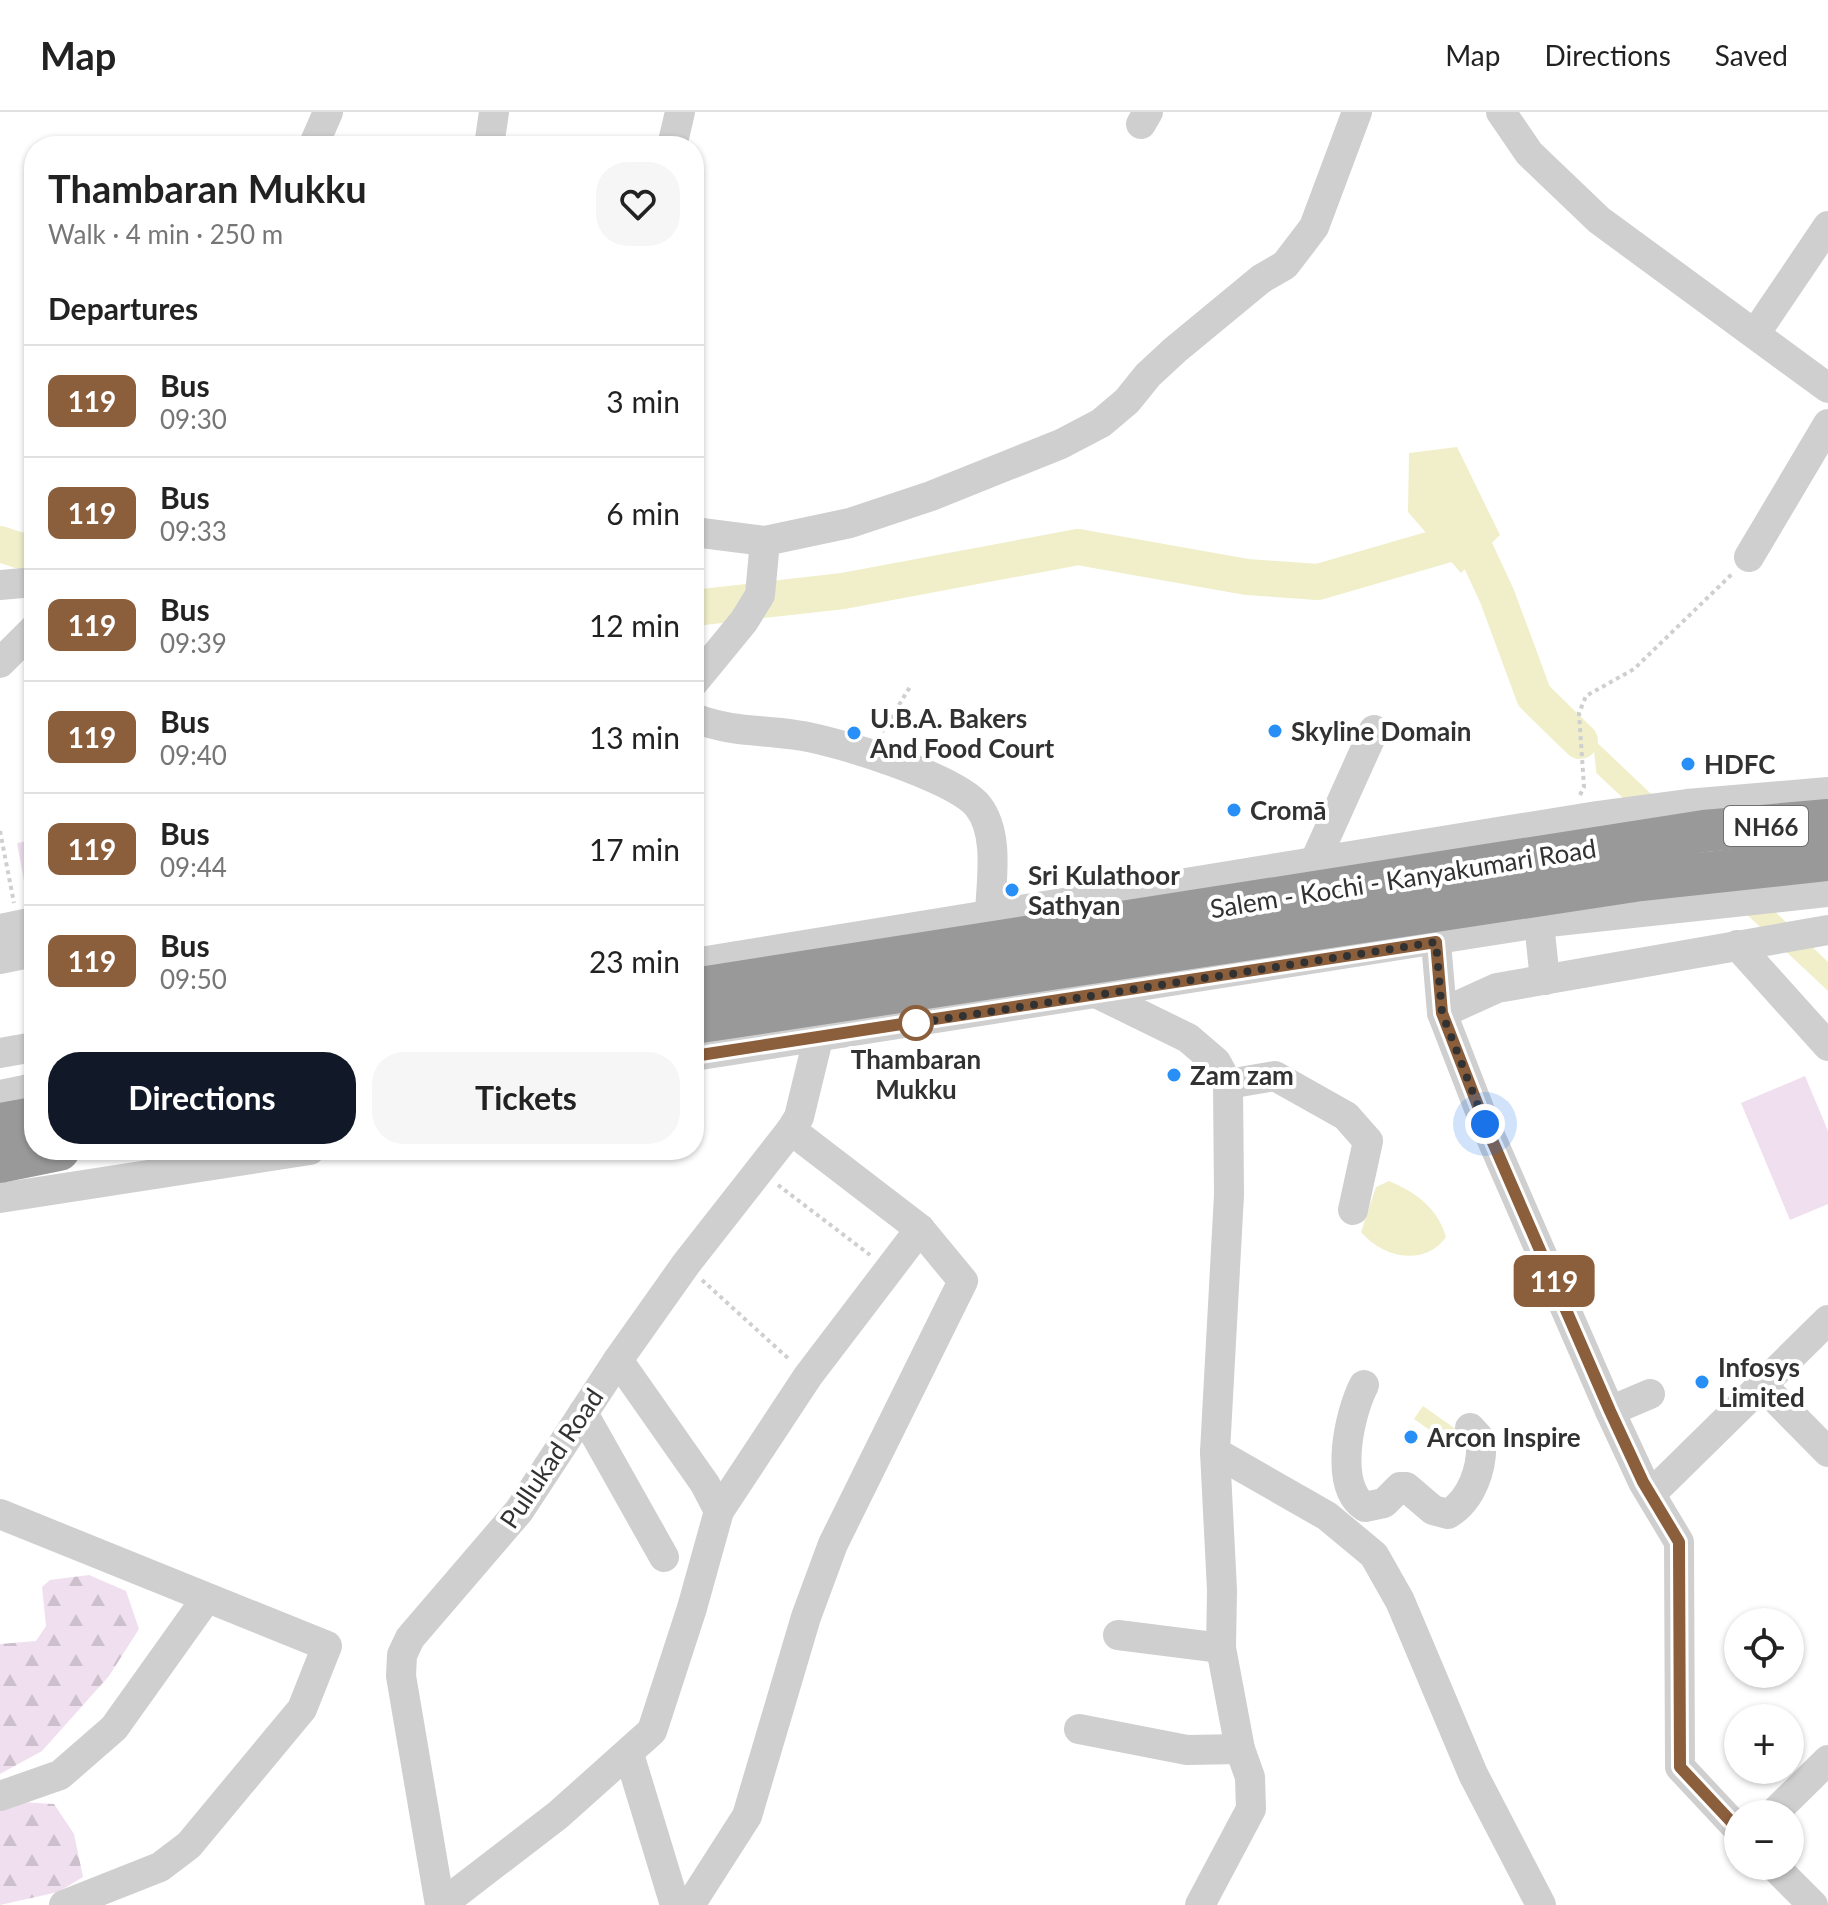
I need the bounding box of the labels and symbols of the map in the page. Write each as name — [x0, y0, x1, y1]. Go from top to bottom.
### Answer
place label: U.B.A. Bakers And Food Court — [869, 702, 1054, 764]
place label: Skyline Domain — [1291, 715, 1471, 747]
marker: Skyline Domain — [1266, 722, 1284, 740]
marker: U.B.A. Bakers And Food Court — [845, 724, 863, 742]
place label: HDFC — [1704, 748, 1776, 780]
marker: HDFC — [1679, 755, 1697, 773]
place label: Cromā — [1250, 794, 1326, 826]
marker: Cromā — [1225, 801, 1243, 819]
road number: NH66 — [1724, 806, 1808, 846]
street label: Salem - Kochi - Kanyakumari Road — [1208, 832, 1598, 924]
place label: Sri Kulathoor Sathyan — [1028, 859, 1180, 921]
marker: Sri Kulathoor Sathyan — [1003, 881, 1021, 899]
marker: Thambaran Mukku — [899, 1006, 933, 1040]
place label: Thambaran Mukku — [851, 1043, 981, 1105]
place label: Zam zam — [1190, 1059, 1294, 1091]
marker: Zam zam — [1165, 1066, 1183, 1084]
your location — [1465, 1104, 1505, 1144]
line badge: 119 — [1508, 1255, 1600, 1307]
place label: Infosys Limited — [1718, 1351, 1805, 1413]
marker: Infosys Limited — [1693, 1373, 1711, 1391]
street label: Pullukad Road — [493, 1382, 609, 1534]
place label: Arcon Inspire — [1426, 1421, 1581, 1453]
marker: Arcon Inspire — [1402, 1428, 1420, 1446]

